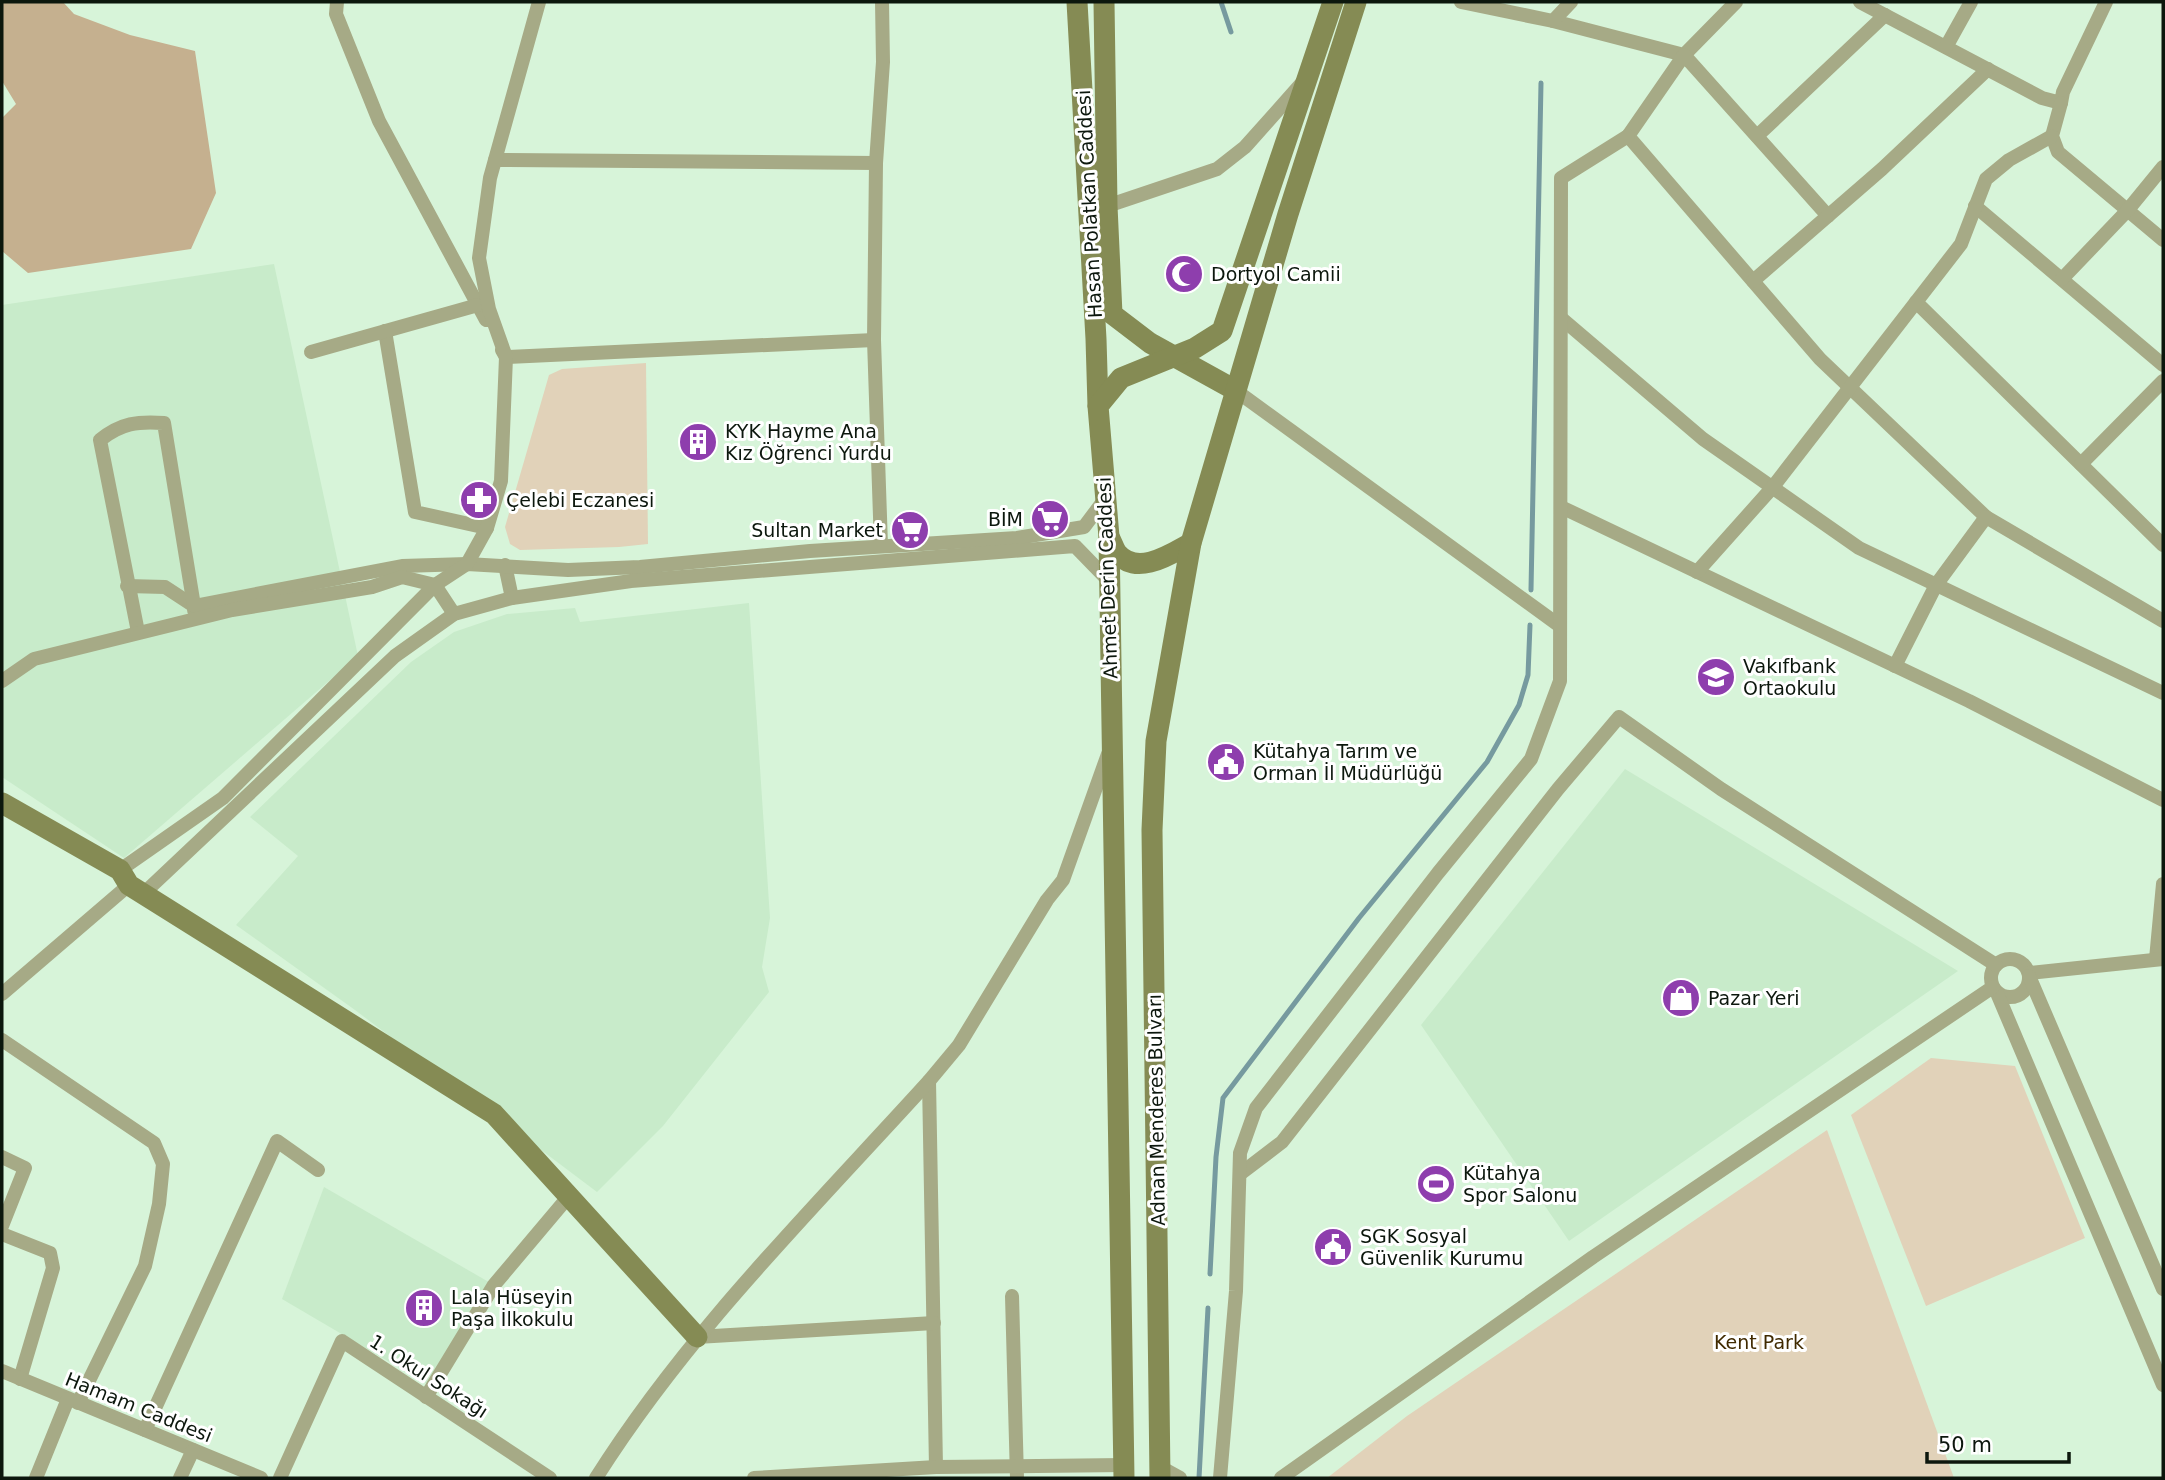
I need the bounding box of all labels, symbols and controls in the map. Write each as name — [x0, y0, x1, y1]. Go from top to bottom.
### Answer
street label: Hasan Polatkan Caddesi — [1072, 89, 1106, 319]
mosque icon: Dortyol Camii — [1163, 253, 1205, 295]
place label: Dortyol Camii — [1211, 263, 1341, 285]
place label: KYK Hayme Ana Kız Öğrenci Yurdu — [725, 420, 892, 464]
building icon: KYK Hayme Ana Kız Öğrenci Yurdu — [677, 421, 719, 463]
street label: Ahmet Derin Caddesi — [1092, 477, 1122, 679]
pharmacy icon: Çelebi Eczanesi — [458, 479, 500, 521]
place label: Çelebi Eczanesi — [506, 489, 654, 511]
supermarket icon: BİM — [1029, 498, 1071, 540]
place label: BİM — [988, 508, 1023, 530]
supermarket icon: Sultan Market — [889, 509, 931, 551]
place label: Sultan Market — [751, 519, 883, 541]
place label: Vakıfbank Ortaokulu — [1743, 655, 1836, 699]
school or university icon: Vakıfbank Ortaokulu — [1695, 656, 1737, 698]
place label: Kütahya Tarım ve Orman İl Müdürlüğü — [1253, 740, 1442, 784]
public building icon: Kütahya Tarım ve Orman İl Müdürlüğü — [1205, 741, 1247, 783]
shop icon: Pazar Yeri — [1660, 977, 1702, 1019]
place label: Pazar Yeri — [1708, 987, 1800, 1009]
street label: Adnan Menderes Bulvarı — [1143, 994, 1169, 1226]
place label: Kütahya Spor Salonu — [1463, 1162, 1577, 1206]
sports icon: Kütahya Spor Salonu — [1415, 1163, 1457, 1205]
place label: SGK Sosyal Güvenlik Kurumu — [1360, 1225, 1523, 1269]
public building icon: SGK Sosyal Güvenlik Kurumu — [1312, 1226, 1354, 1268]
place label: Lala Hüseyin Paşa İlkokulu — [451, 1286, 573, 1330]
building icon: Lala Hüseyin Paşa İlkokulu — [403, 1287, 445, 1329]
street label: 1. Okul Sokağı — [366, 1330, 492, 1422]
park label: Kent Park — [1714, 1331, 1804, 1353]
street label: Hamam Caddesi — [62, 1367, 216, 1447]
scale bar — [1927, 1420, 2069, 1464]
text: 50 m — [1938, 1433, 1992, 1457]

